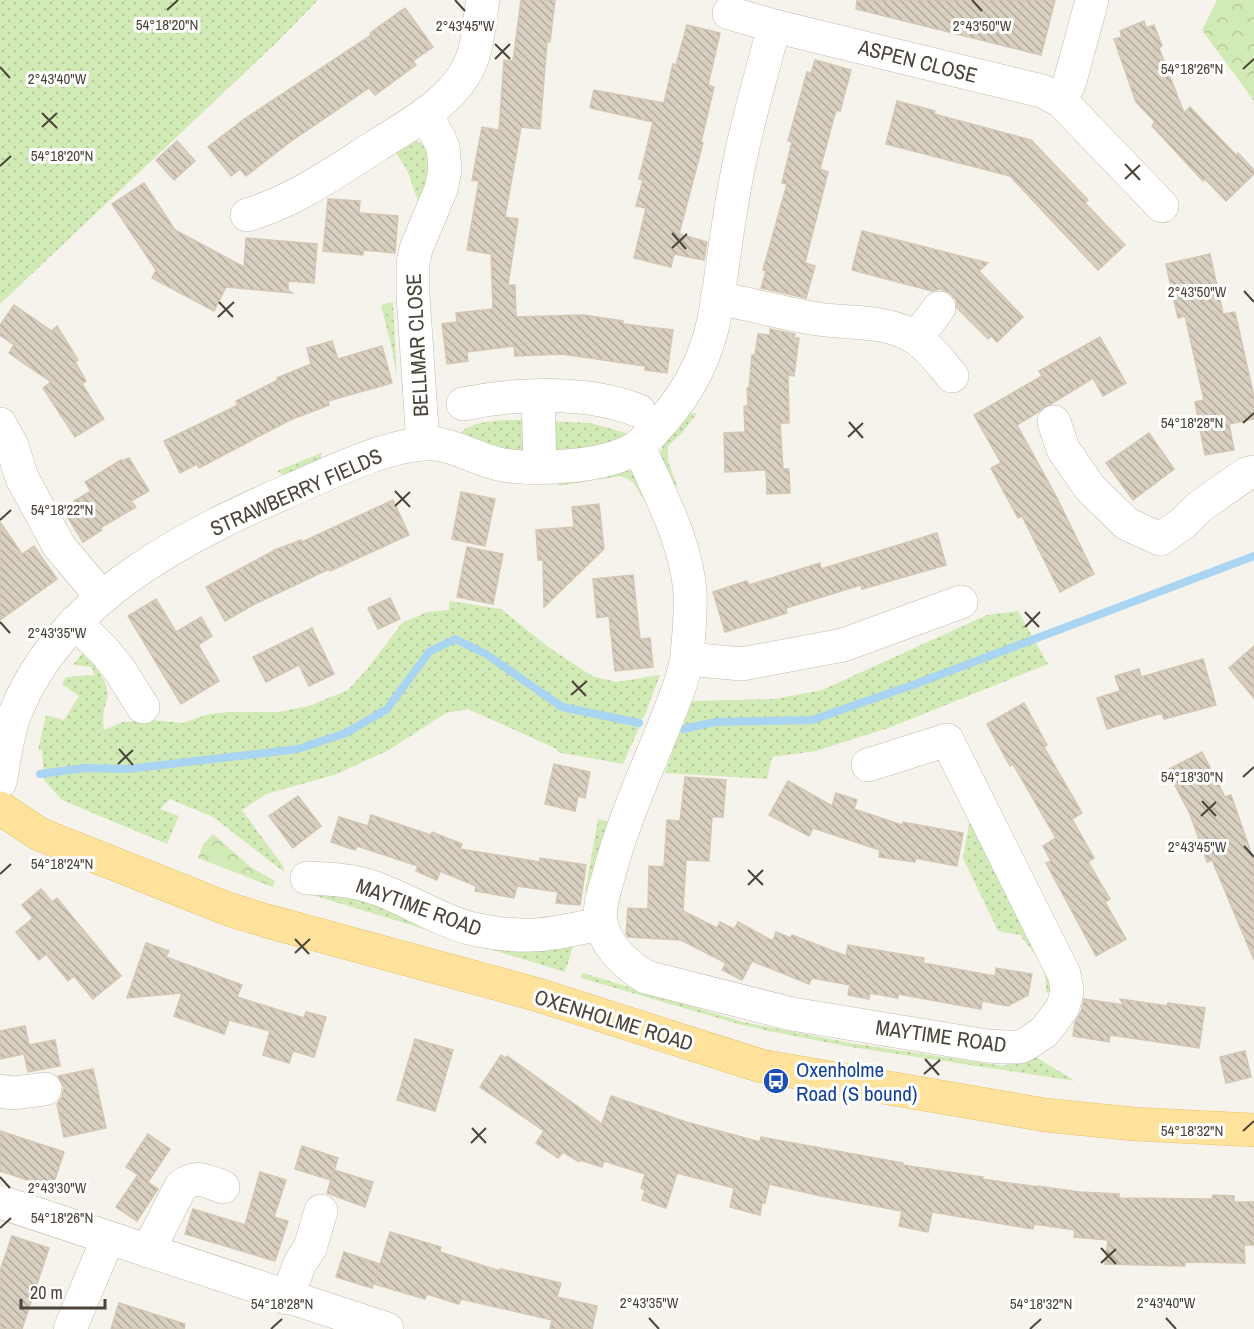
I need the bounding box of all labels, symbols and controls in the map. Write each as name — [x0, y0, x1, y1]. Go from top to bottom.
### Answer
text: 54°18'20"N — [136, 14, 198, 35]
text: 2°43'45"W — [436, 15, 495, 36]
text: 2°43'50"W — [953, 15, 1012, 36]
street label: ASPEN CLOSE — [855, 32, 980, 90]
text: 54°18'26"N — [1161, 58, 1223, 79]
text: 2°43'40"W — [28, 68, 87, 89]
text: 54°18'20"N — [31, 145, 93, 166]
street label: BELLMAR CLOSE — [399, 273, 435, 417]
text: 2°43'50"W — [1168, 281, 1227, 302]
text: 54°18'28"N — [1161, 412, 1223, 433]
street label: STRAWBERRY FIELDS — [205, 441, 387, 543]
text: 54°18'22"N — [31, 499, 93, 520]
text: 2°43'35"W — [28, 622, 87, 643]
text: 54°18'30"N — [1161, 766, 1223, 787]
text: 2°43'45"W — [1168, 836, 1227, 857]
text: 54°18'24"N — [31, 853, 93, 874]
street label: MAYTIME ROAD — [352, 871, 486, 943]
street label: OXENHOLME ROAD — [531, 982, 697, 1058]
street label: MAYTIME ROAD — [874, 1012, 1008, 1060]
place label: Oxenholme Road (S bound) — [796, 1055, 918, 1108]
bus stop icon: Oxenholme Road (S bound) — [761, 1066, 791, 1096]
text: 54°18'32"N — [1161, 1120, 1223, 1141]
text: 2°43'30"W — [28, 1177, 87, 1198]
text: 54°18'26"N — [31, 1207, 93, 1228]
scale bar — [21, 1272, 105, 1310]
text: 20 m — [30, 1280, 63, 1305]
text: 2°43'35"W — [620, 1292, 679, 1313]
text: 2°43'40"W — [1137, 1292, 1196, 1313]
text: 54°18'28"N — [251, 1293, 313, 1314]
text: 54°18'32"N — [1010, 1293, 1072, 1314]

